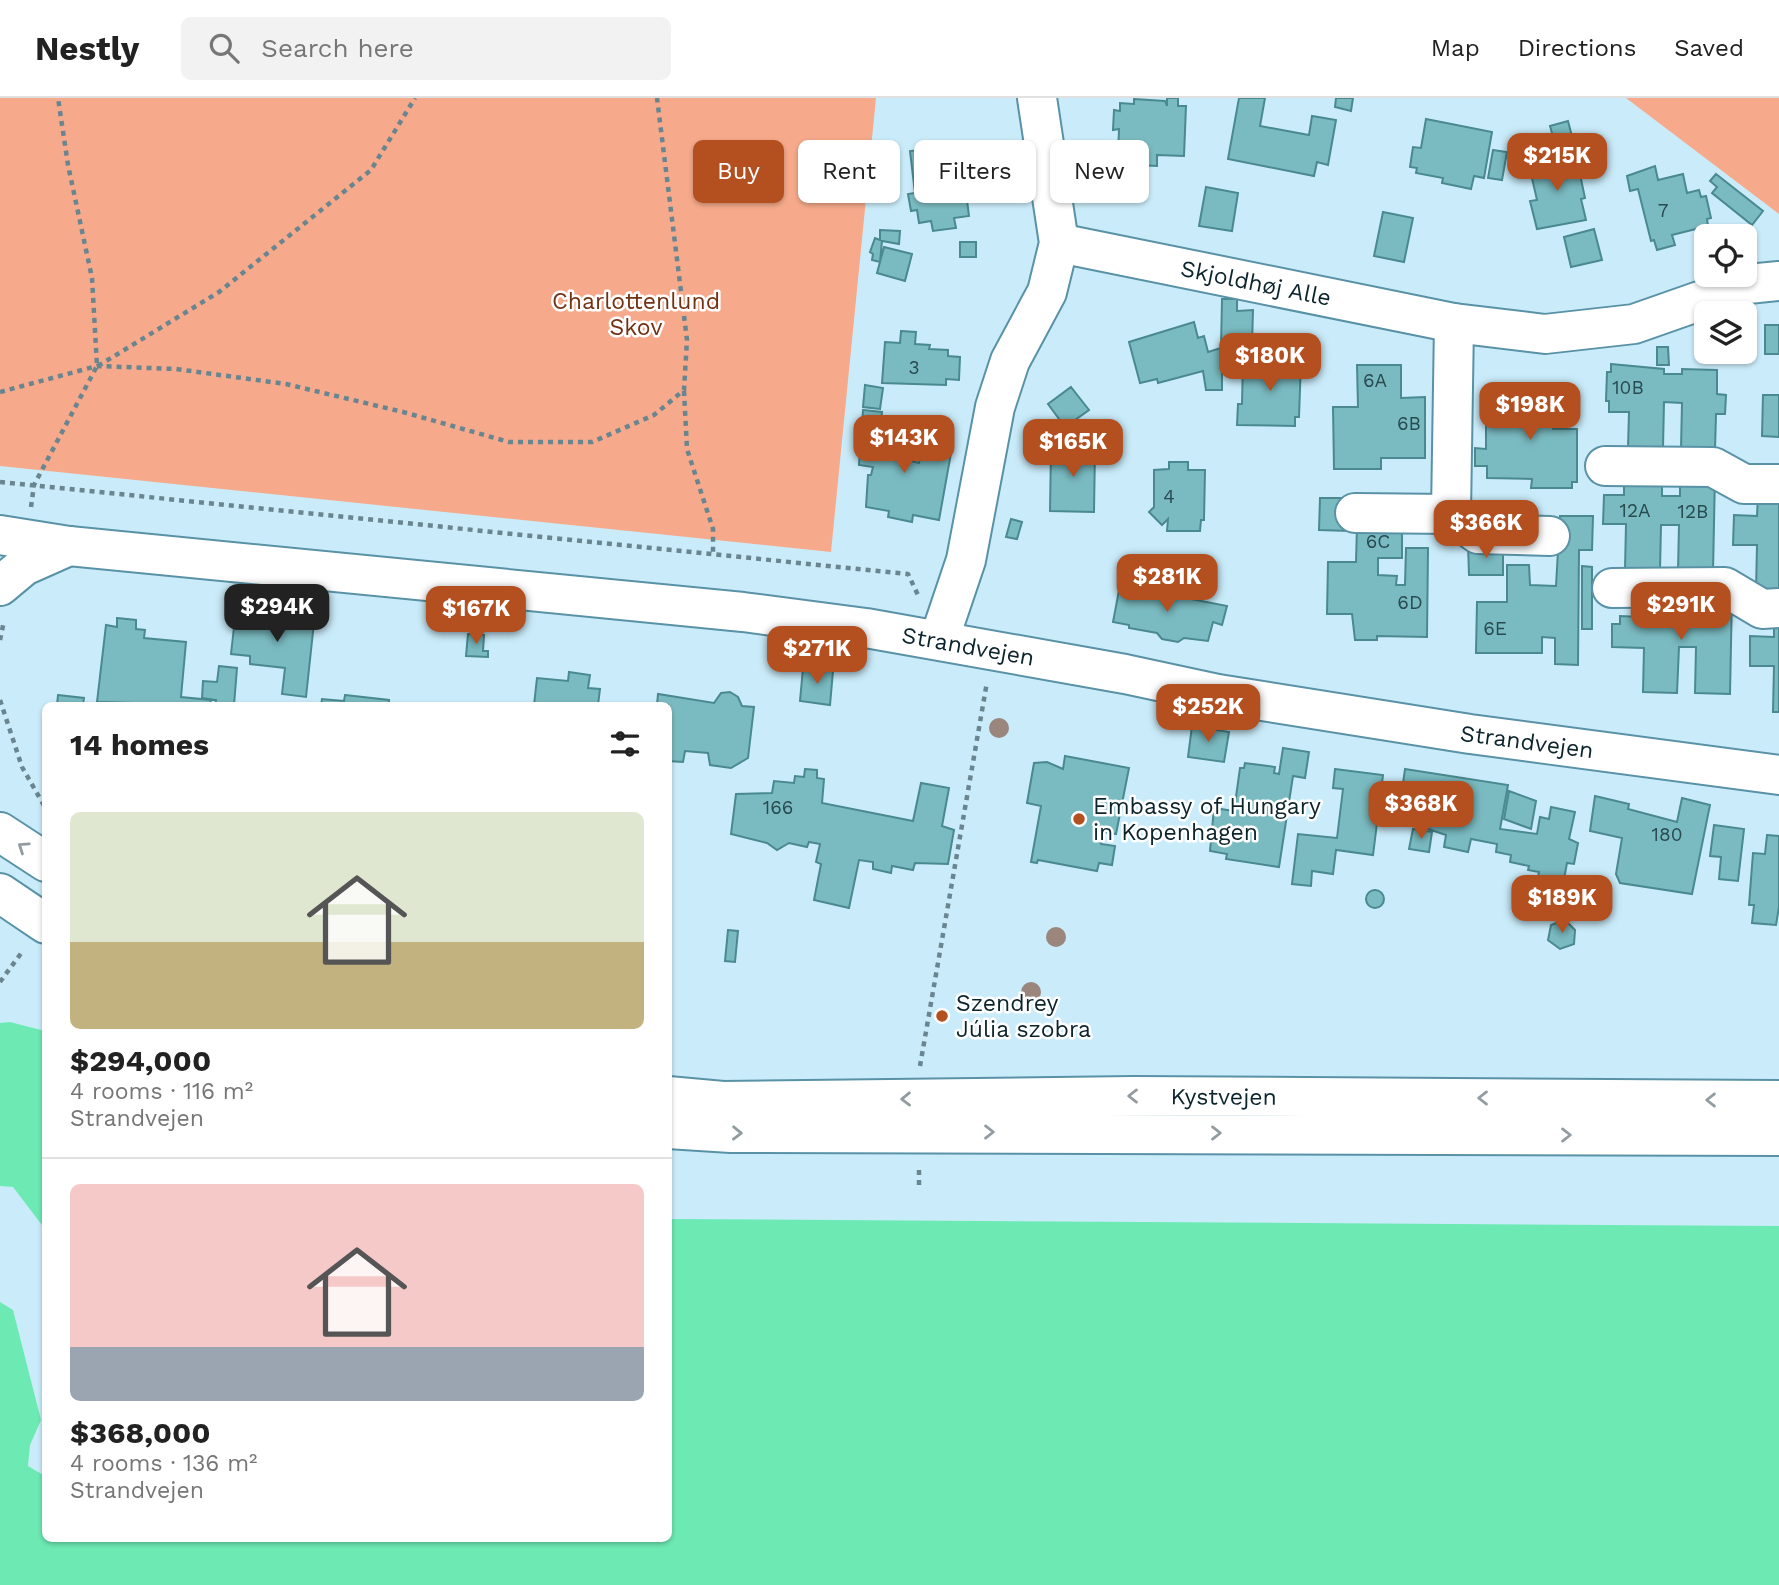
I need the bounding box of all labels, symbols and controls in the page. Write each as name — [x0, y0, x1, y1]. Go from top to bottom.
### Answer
search box — [181, 17, 671, 80]
text: Nestly — [35, 29, 139, 68]
icon: search — [205, 29, 243, 67]
text: Search here — [261, 33, 414, 63]
text: Map — [1431, 34, 1480, 62]
text: Directions — [1518, 34, 1636, 62]
text: Saved — [1674, 34, 1744, 62]
pin: $215K — [1508, 134, 1606, 193]
chip: Buy — [693, 140, 784, 203]
chip: Rent — [798, 140, 900, 203]
chip: Filters — [914, 140, 1036, 203]
chip: New — [1050, 140, 1149, 203]
text: $215K — [1523, 142, 1591, 169]
house number: 7 — [1658, 199, 1668, 222]
map controls — [1694, 224, 1757, 364]
button: locate — [1694, 224, 1757, 287]
street label: Skjoldhøj Alle — [1178, 255, 1334, 312]
park label: Charlottenlund Skov — [552, 288, 720, 341]
button: layers — [1694, 301, 1757, 364]
pin: $180K — [1221, 334, 1319, 393]
text: $180K — [1235, 342, 1305, 369]
house number: 3 — [908, 356, 920, 379]
house number: 6A — [1363, 369, 1388, 392]
house number: 10B — [1612, 376, 1644, 399]
pin: $198K — [1481, 382, 1579, 442]
text: $198K — [1495, 391, 1565, 418]
house number: 6B — [1397, 412, 1421, 435]
pin: $143K — [855, 416, 953, 475]
pin: $165K — [1024, 420, 1122, 479]
text: $143K — [869, 424, 939, 451]
text: $165K — [1039, 428, 1107, 455]
house number: 4 — [1163, 485, 1175, 508]
house number: 12A — [1619, 499, 1651, 522]
pin: $366K — [1437, 500, 1535, 560]
house number: 12B — [1678, 500, 1708, 523]
text: $366K — [1450, 509, 1522, 536]
house number: 6C — [1366, 530, 1390, 553]
pin: $281K — [1118, 554, 1216, 614]
text: $281K — [1133, 563, 1201, 590]
pin: $291K — [1632, 582, 1730, 642]
pin: $294K — [228, 584, 326, 644]
pin: $167K — [427, 587, 525, 646]
house number: 6D — [1397, 591, 1423, 614]
text: $291K — [1647, 591, 1715, 618]
text: $294K — [240, 593, 314, 620]
text: $167K — [442, 595, 510, 622]
house number: 6E — [1483, 617, 1507, 640]
street label: Strandvejen — [900, 622, 1037, 672]
pin: $271K — [768, 626, 866, 686]
text: $271K — [783, 635, 851, 662]
pin: $252K — [1159, 684, 1257, 744]
text: $252K — [1172, 693, 1244, 720]
street label: Strandvejen — [1458, 720, 1595, 764]
icon: filters — [606, 725, 644, 763]
text: 14 homes — [70, 727, 209, 762]
pin: $368K — [1372, 782, 1470, 841]
text: $368K — [1385, 790, 1457, 817]
place label: Embassy of Hungary in Kopenhagen — [1093, 793, 1321, 846]
house number: 166 — [763, 796, 793, 819]
marker: Embassy of Hungary in Kopenhagen — [1071, 811, 1087, 827]
house number: 180 — [1652, 823, 1682, 846]
one-way arrow — [18, 843, 31, 855]
icon: home — [294, 857, 420, 983]
pin: $189K — [1513, 876, 1611, 935]
text: $189K — [1527, 884, 1597, 911]
place label: Szendrey Júlia szobra — [956, 990, 1091, 1043]
marker: Szendrey Júlia szobra — [934, 1008, 950, 1024]
text: $294,000 — [70, 1043, 211, 1078]
text: 4 rooms · 116 m² — [70, 1078, 253, 1105]
street label: Kystvejen — [1171, 1083, 1277, 1111]
one-way arrow — [1128, 1088, 1138, 1104]
one-way arrow — [1478, 1090, 1488, 1106]
one-way arrow — [900, 1091, 911, 1107]
one-way arrow — [1705, 1092, 1716, 1108]
text: Strandvejen — [70, 1105, 204, 1132]
one-way arrow — [984, 1124, 994, 1140]
one-way arrow — [732, 1125, 742, 1141]
one-way arrow — [1211, 1125, 1222, 1140]
one-way arrow — [1561, 1127, 1572, 1143]
icon: home — [294, 1229, 420, 1355]
text: $368,000 — [70, 1415, 211, 1450]
text: 4 rooms · 136 m² — [70, 1450, 258, 1477]
text: Strandvejen — [70, 1477, 204, 1504]

